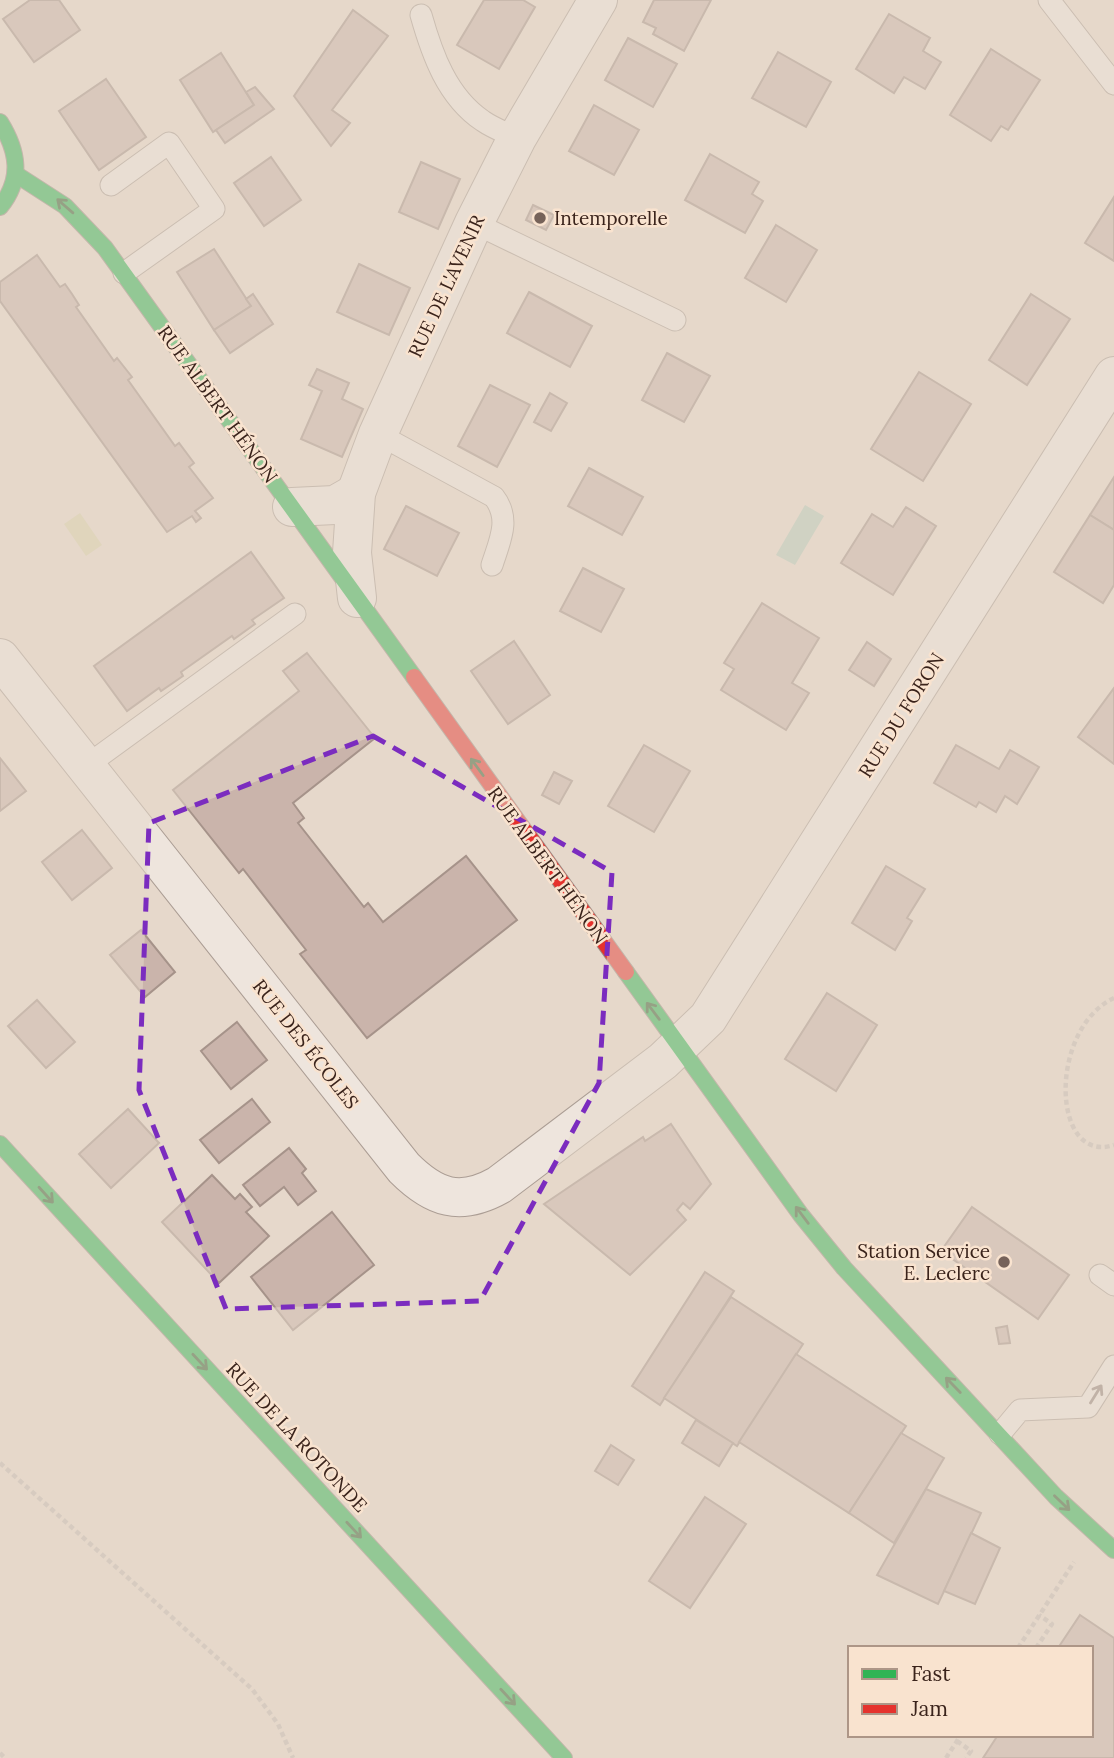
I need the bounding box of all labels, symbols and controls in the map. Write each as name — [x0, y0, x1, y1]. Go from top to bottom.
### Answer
one-way arrow — [56, 198, 74, 214]
place label: Intemporelle — [554, 206, 668, 230]
marker: Intemporelle — [532, 210, 548, 226]
street label: RUE DE L'AVENIR — [403, 211, 490, 361]
street label: RUE ALBERT HÉNON — [153, 321, 283, 487]
street label: RUE DU FORON — [853, 648, 949, 782]
one-way arrow — [470, 758, 485, 777]
street label: RUE ALBERT HÉNON — [483, 782, 613, 948]
street label: RUE DES ÉCOLES — [248, 974, 364, 1114]
one-way arrow — [646, 1003, 661, 1021]
one-way arrow — [38, 1186, 54, 1204]
one-way arrow — [794, 1206, 809, 1225]
place label: Station Service E. Leclerc — [857, 1239, 990, 1285]
marker: Station Service E. Leclerc — [996, 1254, 1012, 1270]
one-way arrow — [192, 1353, 208, 1371]
street label: RUE DE LA ROTONDE — [221, 1357, 373, 1517]
one-way arrow — [944, 1377, 961, 1394]
one-way arrow — [1089, 1385, 1103, 1405]
one-way arrow — [1054, 1494, 1071, 1511]
one-way arrow — [346, 1521, 362, 1539]
legend — [848, 1646, 1093, 1737]
text: Fast — [911, 1660, 951, 1687]
one-way arrow — [500, 1688, 516, 1706]
text: Jam — [910, 1695, 948, 1722]

